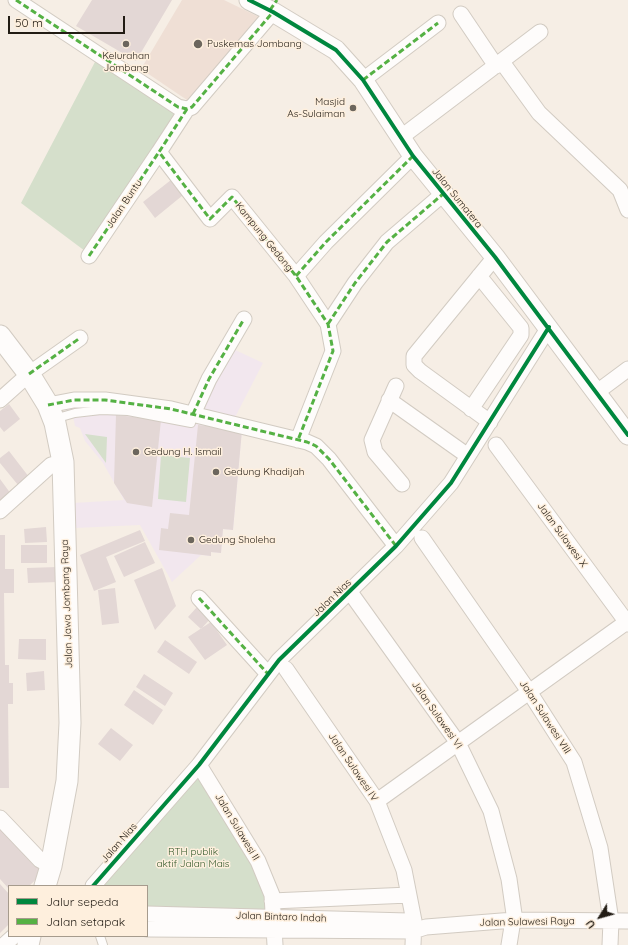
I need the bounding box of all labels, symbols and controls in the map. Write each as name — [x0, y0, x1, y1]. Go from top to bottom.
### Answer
scale bar — [10, 8, 127, 34]
text: 50 m — [15, 15, 43, 30]
marker: Puskemas Jombang — [192, 38, 204, 50]
place label: Puskemas Jombang — [207, 38, 302, 50]
marker: Kelurahan Jombang — [121, 39, 131, 49]
place label: Kelurahan Jombang — [102, 50, 150, 74]
place label: Masjid As-Sulaiman — [287, 96, 345, 120]
marker: Masjid As-Sulaiman — [348, 103, 358, 113]
street label: Jalan Sumatera — [429, 166, 485, 230]
street label: Jalan Buntu — [103, 178, 145, 230]
street label: Kampung Gedong — [233, 200, 295, 274]
place label: Gedung H. Ismail — [144, 446, 222, 458]
marker: Gedung H. Ismail — [131, 447, 141, 457]
place label: Gedung Khadijah — [224, 466, 304, 478]
marker: Gedung Khadijah — [211, 467, 221, 477]
street label: Jalan Sulawesi X — [535, 500, 589, 570]
place label: Gedung Sholeha — [199, 534, 275, 546]
marker: Gedung Sholeha — [186, 535, 196, 545]
street label: Jalan Jawa Jombang Raya — [59, 539, 75, 669]
street label: Jalan Nias — [310, 577, 354, 619]
street label: Jalan Sulawesi VIII — [517, 678, 573, 756]
street label: Jalan Sulawesi VI — [409, 679, 465, 751]
street label: Jalan Sulawesi IV — [326, 730, 380, 804]
street label: Jalan Sulawesi II — [212, 791, 262, 863]
street label: Jalan Nias — [98, 821, 140, 865]
park label: RTH publik aktif Jalan Mais — [156, 846, 230, 870]
legend — [8, 885, 148, 937]
text: Jalur sepeda — [46, 894, 119, 909]
north arrow — [580, 897, 620, 937]
street label: Jalan Bintaro Indah — [235, 909, 327, 925]
text: Jalan setapak — [46, 914, 125, 929]
street label: Jalan Sulawesi Raya — [479, 915, 575, 929]
text: U — [582, 917, 598, 932]

